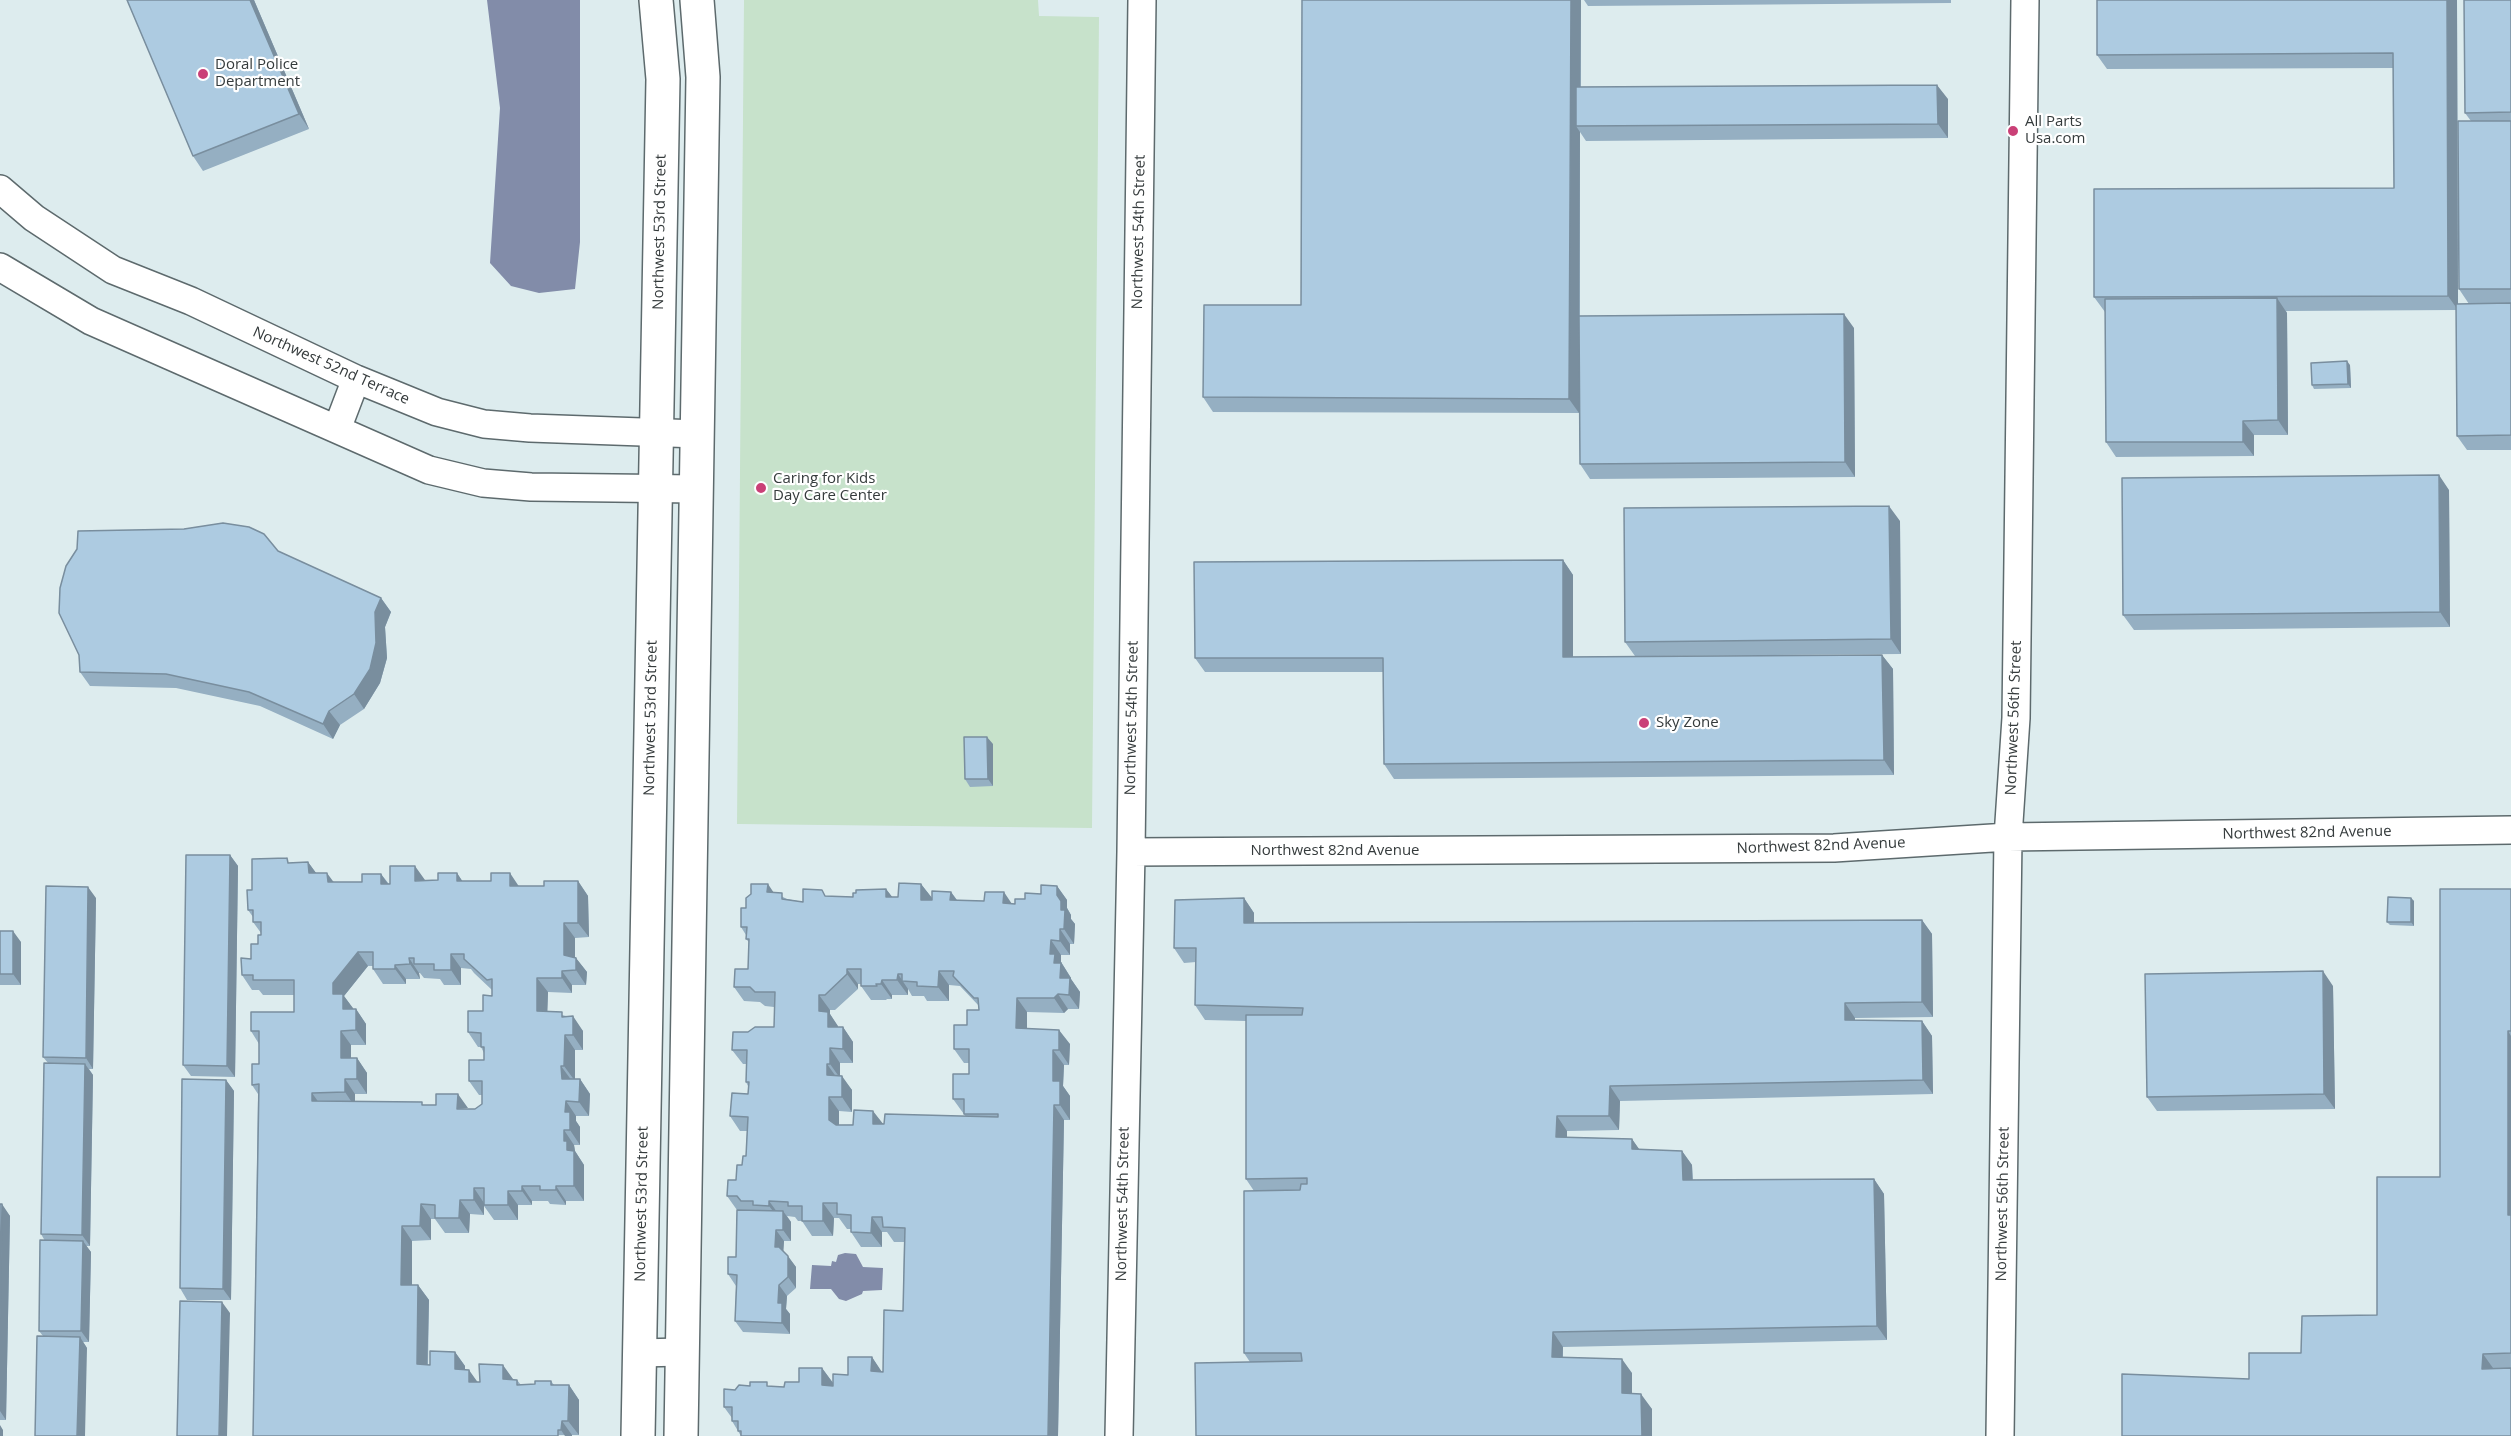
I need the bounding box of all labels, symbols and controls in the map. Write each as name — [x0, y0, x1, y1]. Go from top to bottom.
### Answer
place label: Doral Police Department — [215, 56, 300, 91]
marker: Doral Police Department — [196, 67, 210, 81]
place label: All Parts Usa.com — [2025, 113, 2085, 148]
marker: All Parts Usa.com — [2006, 124, 2020, 138]
street label: Northwest 53rd Street — [650, 154, 670, 310]
street label: Northwest 54th Street — [1129, 154, 1149, 310]
street label: Northwest 52nd Terrace — [250, 323, 412, 409]
place label: Caring for Kids Day Care Center — [773, 470, 887, 505]
marker: Caring for Kids Day Care Center — [754, 481, 768, 495]
street label: Northwest 53rd Street — [641, 640, 661, 796]
street label: Northwest 54th Street — [1122, 640, 1142, 796]
street label: Northwest 56th Street — [2002, 640, 2026, 796]
place label: Sky Zone — [1656, 714, 1719, 732]
marker: Sky Zone — [1637, 716, 1651, 730]
street label: Northwest 82nd Avenue — [2222, 823, 2392, 843]
street label: Northwest 82nd Avenue — [1736, 834, 1906, 858]
street label: Northwest 82nd Avenue — [1250, 842, 1420, 860]
street label: Northwest 53rd Street — [632, 1126, 652, 1282]
street label: Northwest 54th Street — [1113, 1126, 1133, 1282]
street label: Northwest 56th Street — [1993, 1126, 2013, 1282]

